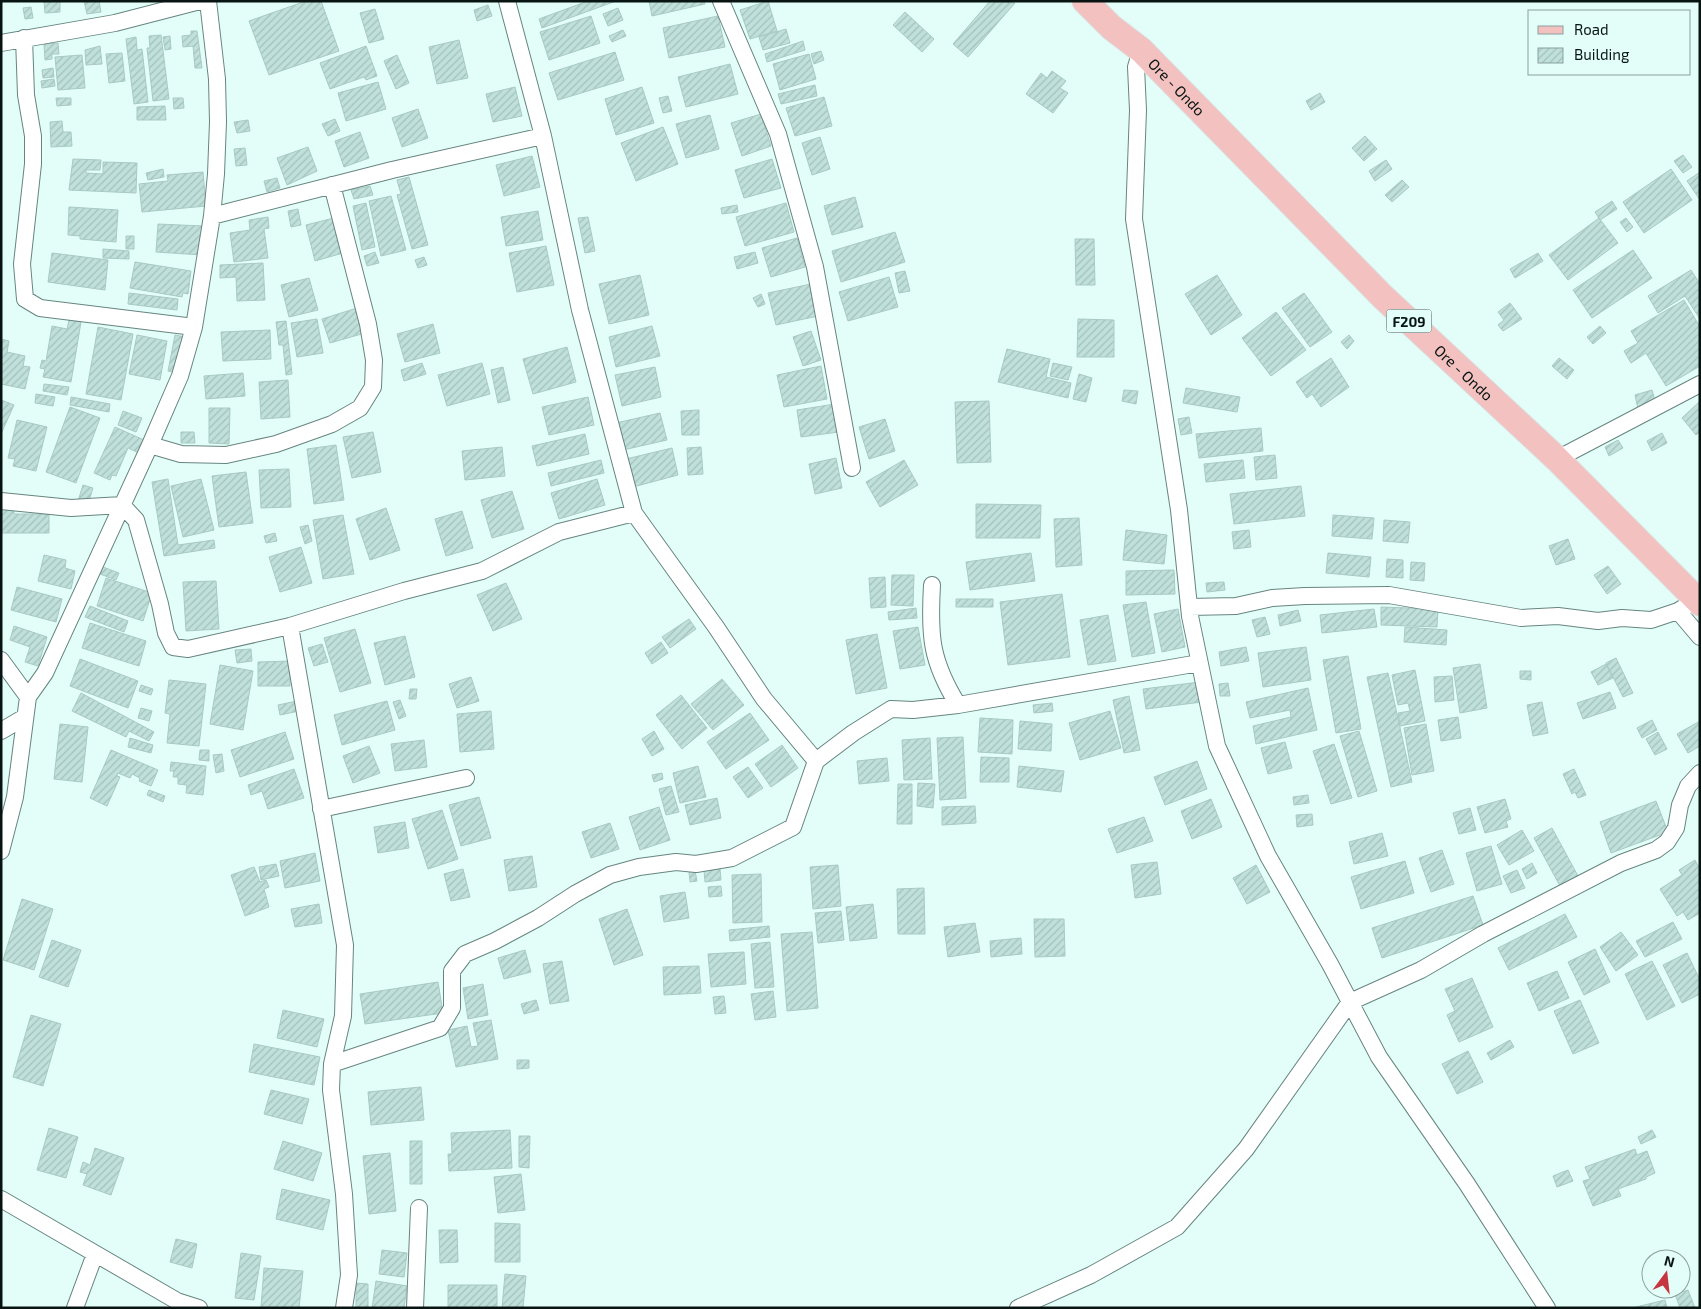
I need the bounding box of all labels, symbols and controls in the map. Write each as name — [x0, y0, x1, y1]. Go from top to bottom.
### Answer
legend — [1528, 10, 1691, 75]
text: Road — [1574, 20, 1609, 38]
text: Building — [1574, 45, 1630, 63]
street label: Ore - Ondo — [1145, 54, 1209, 119]
road number: F209 — [1386, 310, 1432, 332]
street label: Ore - Ondo — [1431, 341, 1497, 404]
north arrow — [1641, 1249, 1691, 1299]
text: N — [1662, 1251, 1677, 1270]

